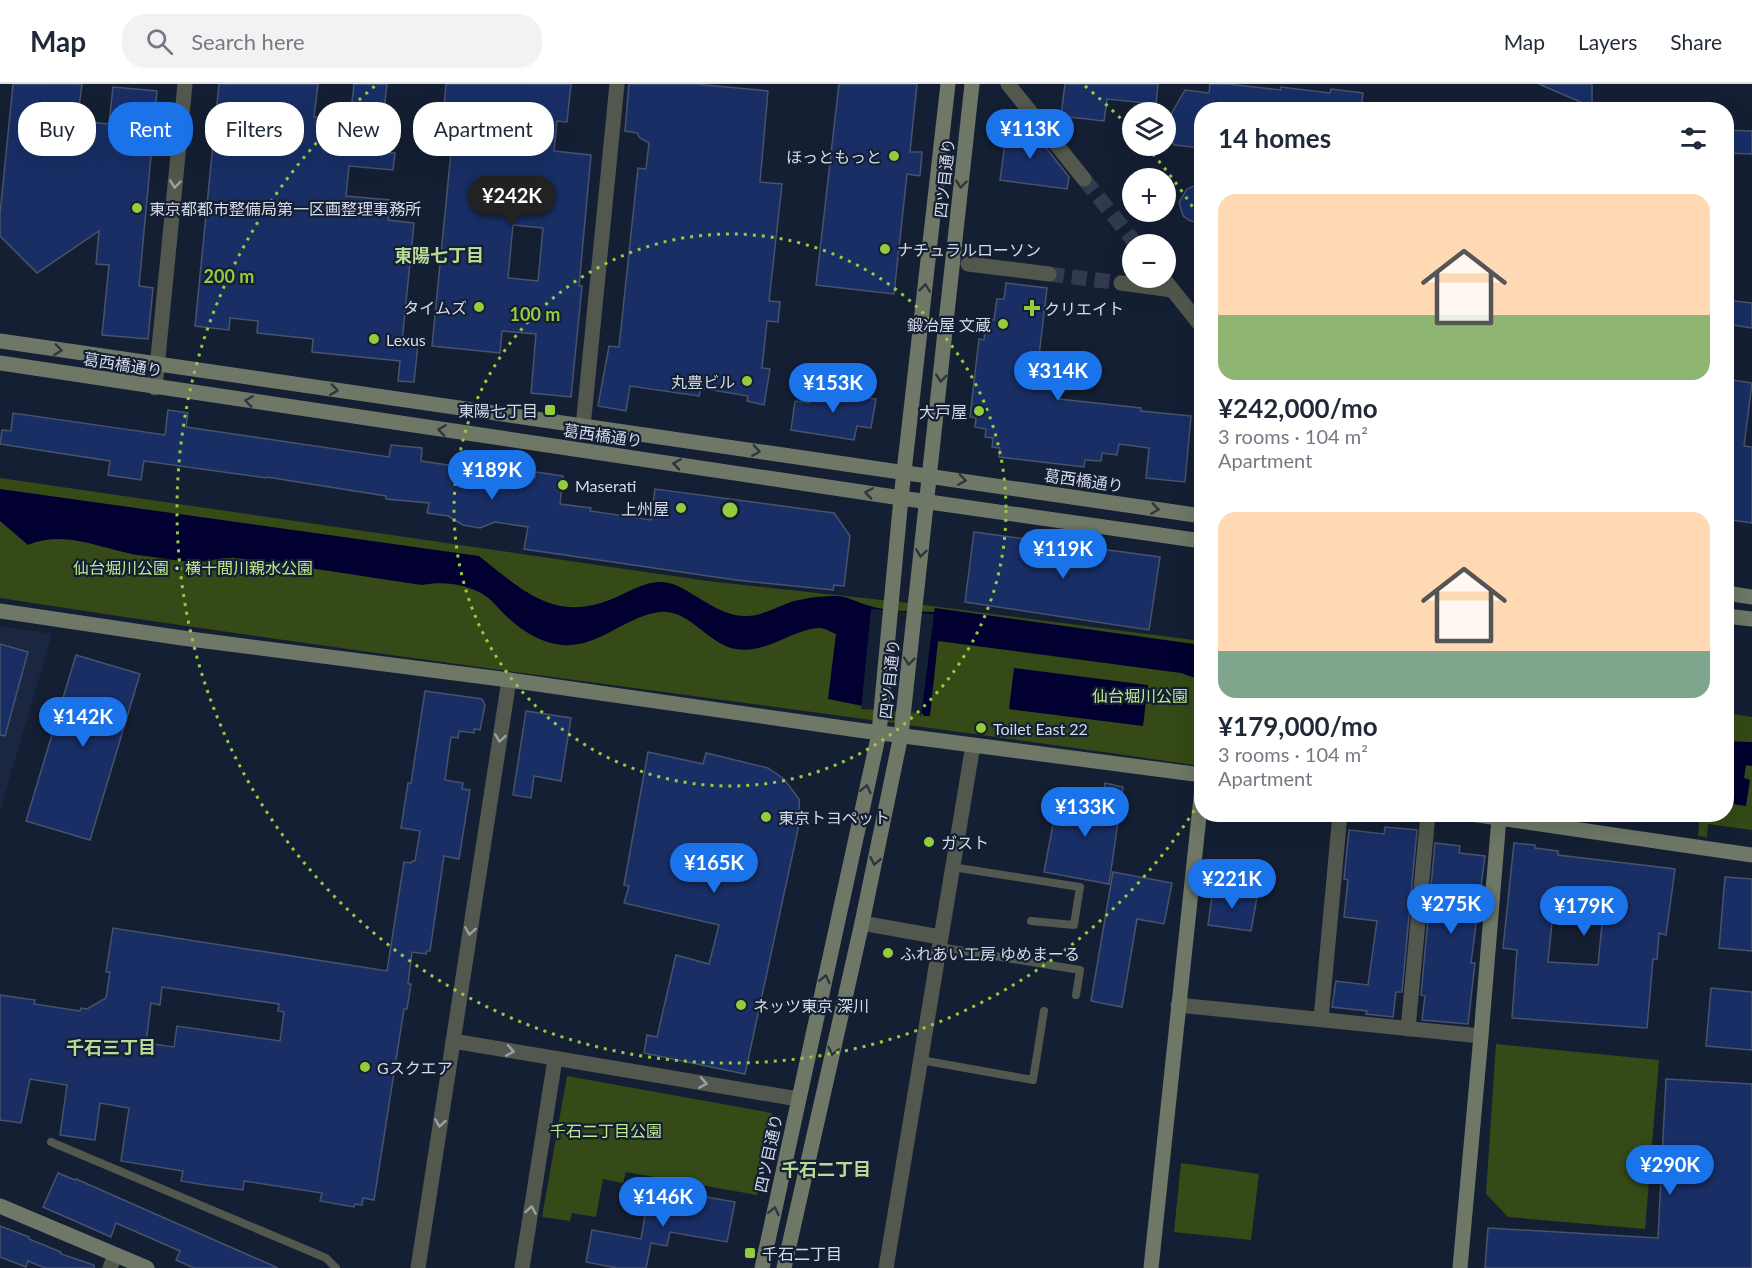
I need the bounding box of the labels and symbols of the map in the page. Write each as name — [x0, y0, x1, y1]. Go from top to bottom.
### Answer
pin: ¥113K — [988, 109, 1072, 160]
street label: 四ツ目通り — [930, 137, 958, 219]
place label: ほっともっと — [786, 147, 882, 166]
marker: ほっともっと — [887, 149, 901, 163]
pin: ¥242K — [470, 176, 554, 227]
one-way arrow — [169, 179, 182, 189]
one-way arrow — [955, 179, 968, 188]
place label: 東京都都市整備局第一区画整理事務所 — [149, 199, 421, 218]
marker: 東京都都市整備局第一区画整理事務所 — [130, 201, 144, 215]
place label: ナチュラルローソン — [897, 240, 1041, 259]
marker: ナチュラルローソン — [878, 242, 892, 256]
district label: 東陽七丁目 — [394, 244, 484, 266]
text: 200 m — [204, 265, 254, 287]
one-way arrow — [918, 284, 930, 293]
place label: タイムズ — [403, 298, 467, 317]
place label: クリエイト — [1044, 299, 1124, 318]
marker: タイムズ — [472, 300, 486, 314]
marker: クリエイト — [1025, 301, 1039, 315]
text: 100 m — [510, 303, 560, 325]
place label: 鍛冶屋 文蔵 — [907, 315, 991, 334]
marker: 鍛冶屋 文蔵 — [996, 317, 1010, 331]
place label: Lexus — [386, 330, 426, 349]
marker: Lexus — [367, 332, 381, 346]
one-way arrow — [53, 343, 62, 355]
street label: 葛西橋通り — [82, 348, 164, 380]
pin: ¥314K — [1016, 351, 1100, 402]
pin: ¥153K — [791, 363, 875, 414]
place label: 丸豊ビル — [671, 372, 735, 391]
one-way arrow — [935, 373, 948, 382]
marker: 丸豊ビル — [740, 374, 754, 388]
one-way arrow — [329, 384, 339, 396]
one-way arrow — [245, 396, 254, 408]
place label: 東陽七丁目 — [458, 401, 538, 420]
place label: 大戸屋 — [919, 402, 967, 421]
marker: 東陽七丁目 — [543, 403, 557, 417]
marker: 大戸屋 — [972, 404, 986, 418]
street label: 葛西橋通り — [562, 420, 644, 450]
one-way arrow — [438, 424, 447, 436]
one-way arrow — [751, 444, 760, 456]
pin: ¥189K — [450, 450, 534, 501]
one-way arrow — [672, 459, 681, 471]
street label: 葛西橋通り — [1043, 465, 1125, 495]
one-way arrow — [957, 474, 967, 486]
place label: Maserati — [575, 476, 636, 495]
marker: Maserati — [556, 478, 570, 492]
one-way arrow — [865, 488, 874, 500]
place label: 上州屋 — [621, 499, 669, 518]
centre of rings — [720, 500, 740, 520]
marker: 上州屋 — [674, 501, 688, 515]
one-way arrow — [1150, 502, 1160, 514]
pin: ¥119K — [1021, 529, 1105, 580]
one-way arrow — [915, 548, 928, 557]
park label: 仙台堀川公園・横十間川親水公園 — [73, 558, 313, 577]
street label: 四ツ目通り — [875, 638, 903, 720]
one-way arrow — [903, 657, 916, 666]
park label: 仙台堀川公園 — [1092, 686, 1188, 705]
pin: ¥142K — [41, 697, 125, 748]
place label: Toilet East 22 — [993, 719, 1088, 738]
marker: Toilet East 22 — [974, 721, 988, 735]
one-way arrow — [495, 733, 507, 743]
one-way arrow — [859, 784, 872, 794]
pin: ¥133K — [1043, 787, 1127, 838]
place label: 東京トヨペット — [778, 808, 890, 827]
marker: 東京トヨペット — [759, 810, 773, 824]
place label: ガスト — [941, 833, 989, 852]
marker: ガスト — [922, 835, 936, 849]
pin: ¥165K — [672, 843, 756, 894]
one-way arrow — [869, 855, 882, 865]
pin: ¥221K — [1190, 859, 1274, 910]
pin: ¥275K — [1409, 884, 1493, 935]
pin: ¥179K — [1542, 886, 1626, 937]
one-way arrow — [464, 925, 477, 935]
place label: ふれあい工房 ゆめまーる — [900, 944, 1080, 963]
marker: ふれあい工房 ゆめまーる — [881, 946, 895, 960]
one-way arrow — [817, 974, 830, 984]
place label: ネッツ東京 深川 — [753, 996, 869, 1015]
marker: ネッツ東京 深川 — [734, 998, 748, 1012]
district label: 千石三丁目 — [66, 1036, 156, 1058]
one-way arrow — [505, 1044, 515, 1057]
one-way arrow — [827, 1046, 840, 1056]
place label: Gスクエア — [377, 1058, 453, 1077]
marker: Gスクエア — [358, 1060, 372, 1074]
one-way arrow — [697, 1076, 707, 1089]
street label: 四ツ目通り — [750, 1112, 786, 1194]
one-way arrow — [434, 1118, 447, 1128]
park label: 千石二丁目公園 — [550, 1121, 662, 1140]
pin: ¥290K — [1628, 1145, 1712, 1196]
district label: 千石二丁目 — [781, 1158, 871, 1180]
pin: ¥146K — [621, 1177, 705, 1228]
one-way arrow — [524, 1206, 537, 1216]
one-way arrow — [767, 1206, 780, 1216]
place label: 千石二丁目 — [762, 1244, 842, 1263]
marker: 千石二丁目 — [743, 1246, 757, 1260]

